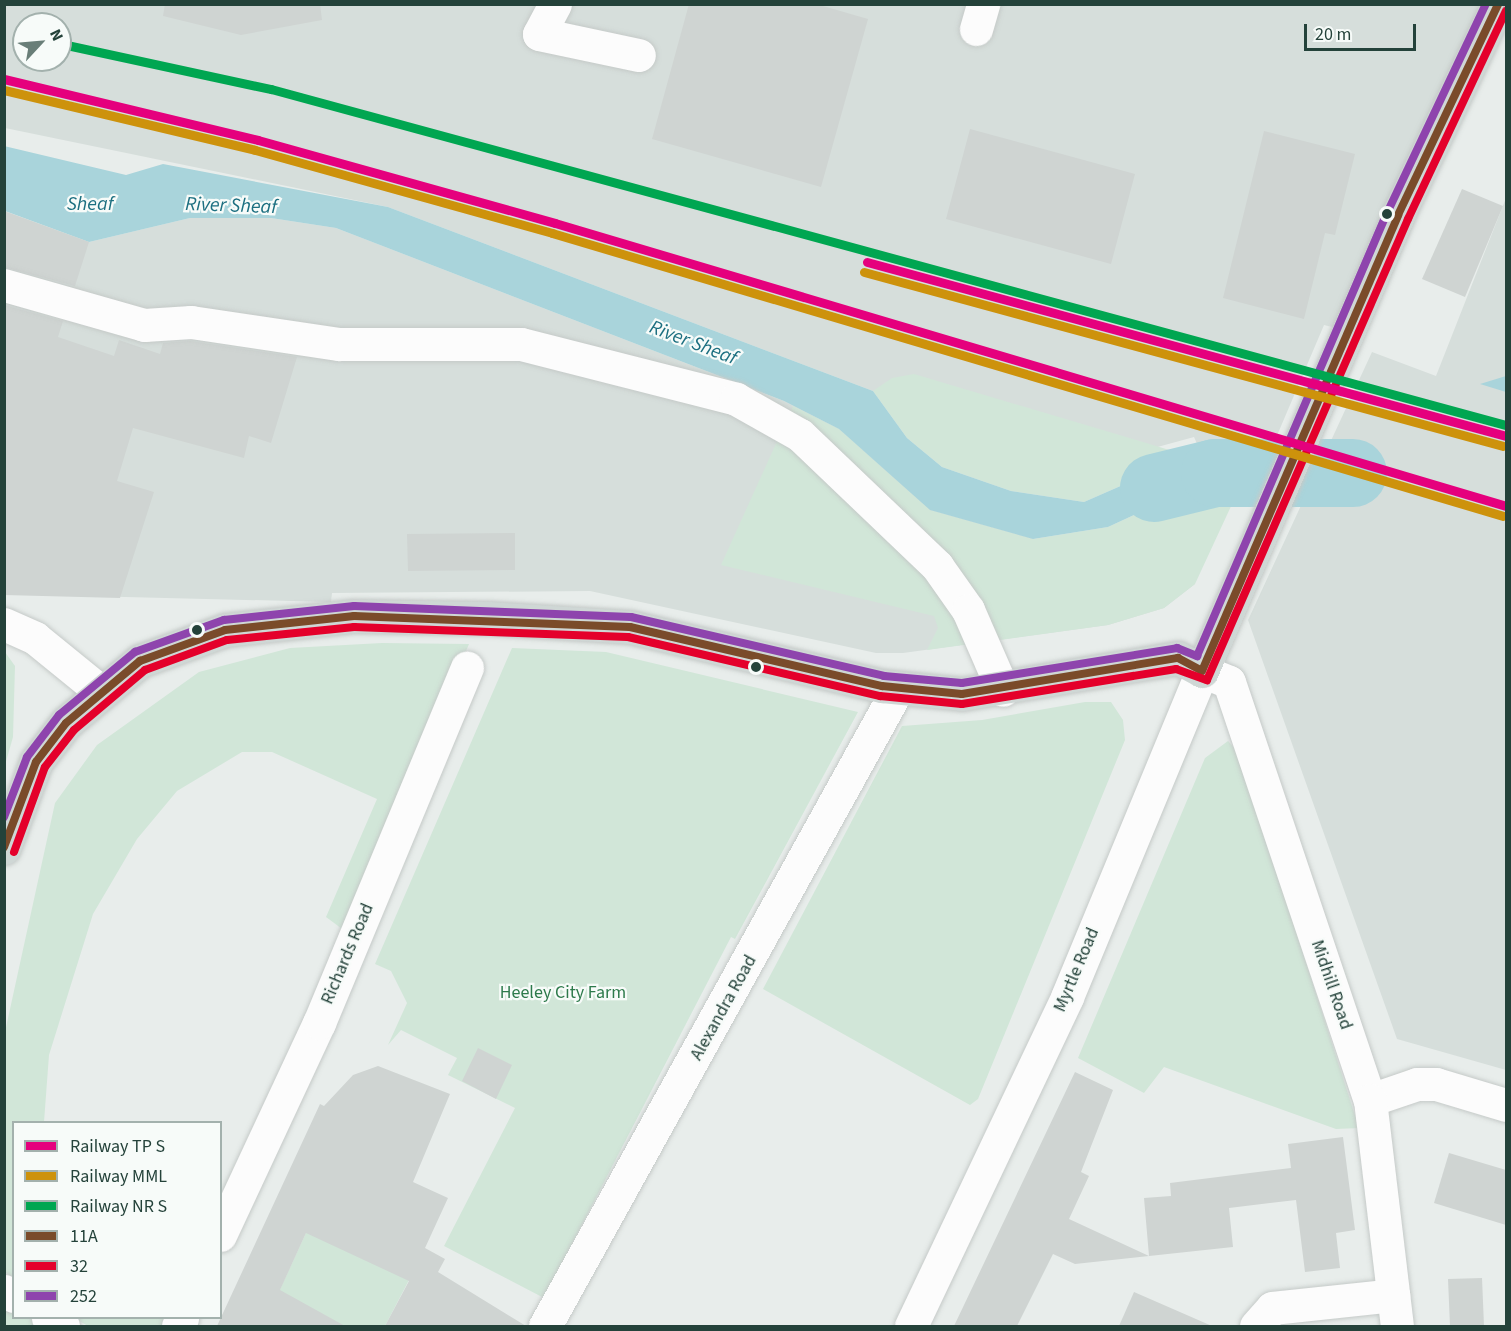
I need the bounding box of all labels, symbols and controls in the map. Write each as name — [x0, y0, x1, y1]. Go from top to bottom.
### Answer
north arrow — [12, 12, 72, 72]
scale bar — [1307, 12, 1420, 50]
text: 20 m — [1315, 22, 1351, 47]
text: N — [44, 25, 69, 45]
water label: Sheaf — [67, 192, 113, 216]
water label: River Sheaf — [185, 192, 277, 220]
unlabelled marker — [1381, 208, 1393, 220]
water label: River Sheaf — [646, 315, 740, 371]
unlabelled marker — [191, 624, 203, 636]
unlabelled marker — [750, 661, 762, 673]
street label: Richards Road — [317, 900, 379, 1008]
street label: Myrtle Road — [1050, 925, 1104, 1015]
street label: Midhill Road — [1306, 937, 1356, 1033]
street label: Alexandra Road — [686, 952, 762, 1064]
park label: Heeley City Farm — [500, 982, 626, 1004]
legend — [12, 1121, 222, 1319]
text: Railway TP S — [70, 1134, 165, 1159]
text: Railway MML — [70, 1164, 167, 1189]
text: Railway NR S — [70, 1194, 167, 1219]
text: 11A — [70, 1224, 98, 1249]
text: 32 — [70, 1254, 88, 1279]
text: 252 — [70, 1284, 97, 1309]

